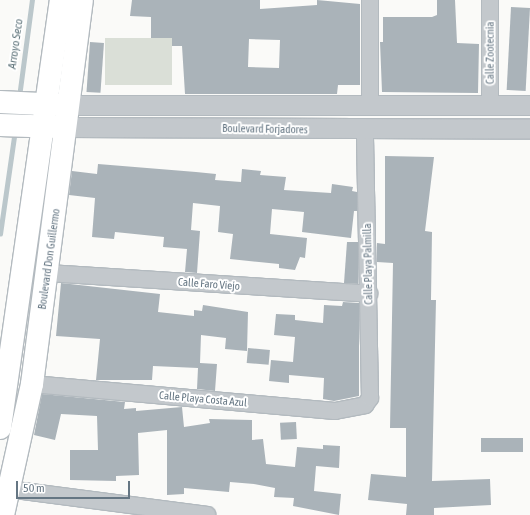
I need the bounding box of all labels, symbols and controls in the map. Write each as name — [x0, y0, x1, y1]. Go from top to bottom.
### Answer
water label: Arroyo Seco — [5, 18, 27, 70]
street label: Calle Zootecnia — [483, 22, 497, 84]
street label: Boulevard Forjadores — [222, 122, 308, 136]
street label: Boulevard Don Guillermo — [35, 208, 63, 310]
street label: Calle Playa Palmilla — [361, 223, 375, 305]
street label: Calle Faro Viejo — [178, 275, 240, 293]
street label: Calle Playa Costa Azul — [159, 389, 247, 409]
scale bar — [18, 473, 132, 499]
text: 50 m — [23, 481, 45, 495]

